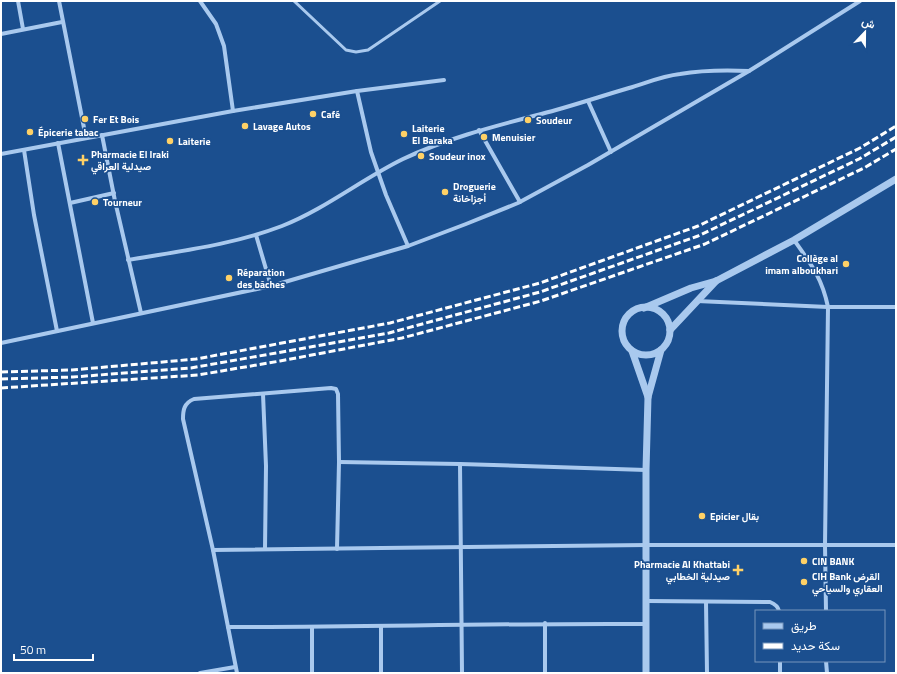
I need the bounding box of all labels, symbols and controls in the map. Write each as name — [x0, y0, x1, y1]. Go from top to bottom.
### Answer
north arrow — [845, 12, 885, 52]
text: ش — [860, 13, 878, 33]
place label: Café — [321, 107, 340, 122]
marker: Café — [308, 109, 318, 119]
place label: Fer Et Bois — [93, 112, 140, 127]
place label: Soudeur — [536, 113, 572, 128]
marker: Fer Et Bois — [80, 114, 90, 124]
marker: Soudeur — [523, 115, 533, 125]
place label: Lavage Autos — [253, 119, 311, 134]
marker: Lavage Autos — [240, 121, 250, 131]
place label: Laiterie El Baraka — [412, 121, 453, 148]
place label: Épicerie tabac — [38, 125, 99, 140]
marker: Épicerie tabac — [25, 127, 35, 137]
marker: Laiterie El Baraka — [399, 129, 409, 139]
place label: Menuisier — [492, 130, 536, 145]
marker: Menuisier — [479, 132, 489, 142]
place label: Laiterie — [178, 134, 211, 149]
marker: Laiterie — [165, 136, 175, 146]
place label: Pharmacie El Iraki صيدلية العراقي — [91, 147, 169, 175]
place label: Soudeur inox — [429, 149, 486, 164]
marker: Soudeur inox — [416, 151, 426, 161]
marker: Pharmacie El Iraki صيدلية العراقي — [78, 155, 88, 165]
place label: Droguerie أجزاخانة — [453, 179, 496, 206]
marker: Droguerie أجزاخانة — [440, 187, 450, 197]
place label: Tourneur — [103, 195, 142, 210]
marker: Tourneur — [90, 197, 100, 207]
place label: Collège al imam alboukhari — [765, 251, 838, 278]
marker: Collège al imam alboukhari — [841, 259, 851, 269]
place label: Réparation des bâches — [237, 265, 285, 292]
marker: Réparation des bâches — [224, 273, 234, 283]
place label: Epicier بقال — [710, 509, 759, 524]
marker: Epicier بقال — [697, 511, 707, 521]
place label: CIN BANK — [812, 554, 854, 569]
marker: CIN BANK — [799, 556, 809, 566]
place label: Pharmacie Al Khattabi صيدلية الخطابي — [634, 557, 731, 585]
marker: Pharmacie Al Khattabi صيدلية الخطابي — [733, 565, 743, 575]
place label: CIH Bank القرض العقاري والسياحي — [812, 569, 883, 597]
marker: CIH Bank القرض العقاري والسياحي — [799, 577, 809, 587]
legend — [755, 610, 885, 662]
text: طريق — [791, 616, 817, 635]
scale bar — [14, 636, 93, 662]
text: سكة حديد — [791, 636, 840, 655]
text: 50 m — [20, 640, 46, 659]

